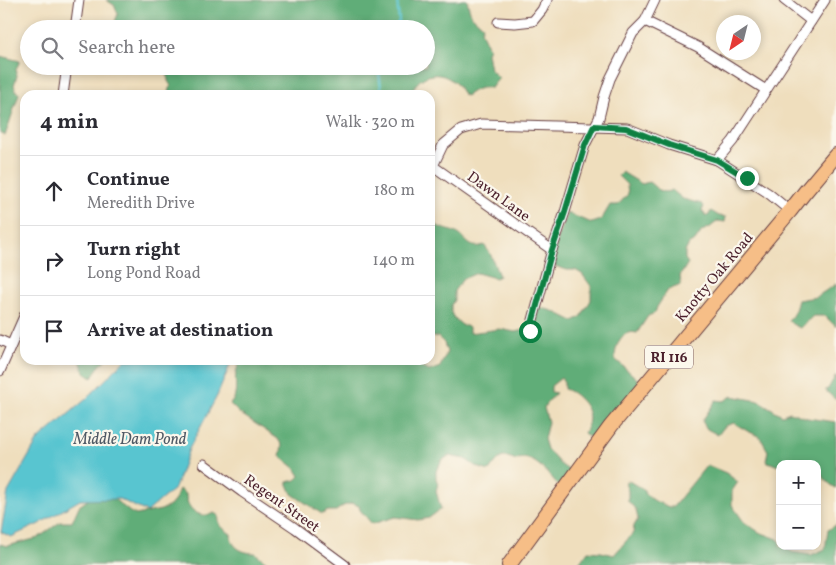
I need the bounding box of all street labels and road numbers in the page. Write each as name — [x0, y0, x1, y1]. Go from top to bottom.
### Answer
street label: Dawn Lane — [462, 167, 534, 227]
street label: Knotty Oak Road — [671, 228, 759, 327]
road number: RI 116 — [645, 346, 693, 368]
street label: Regent Street — [239, 470, 323, 538]

